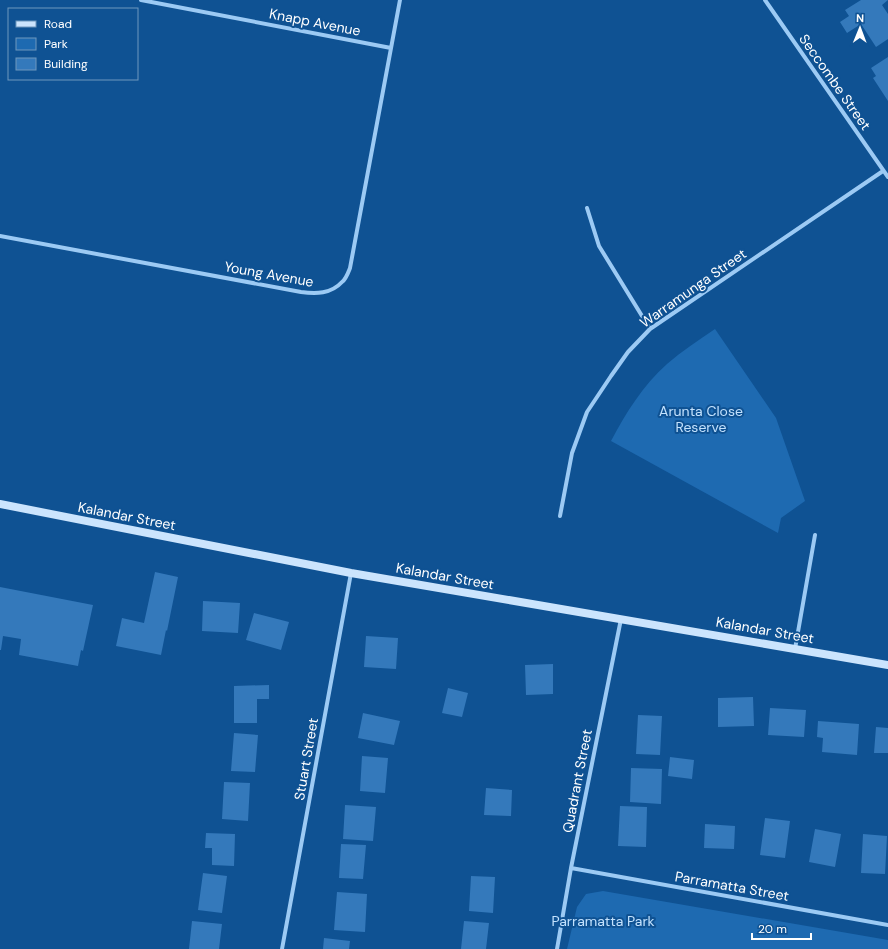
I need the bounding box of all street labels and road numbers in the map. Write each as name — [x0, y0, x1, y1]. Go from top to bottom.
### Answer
street label: Knapp Avenue — [268, 4, 362, 40]
street label: Seccombe Street — [795, 31, 875, 133]
street label: Warramunga Street — [636, 245, 750, 331]
street label: Young Avenue — [223, 257, 315, 291]
street label: Kalandar Street — [77, 498, 177, 534]
street label: Kalandar Street — [395, 559, 495, 593]
street label: Kalandar Street — [715, 613, 815, 647]
street label: Stuart Street — [290, 716, 322, 802]
street label: Quadrant Street — [558, 728, 596, 834]
street label: Parramatta Street — [674, 867, 790, 905]

